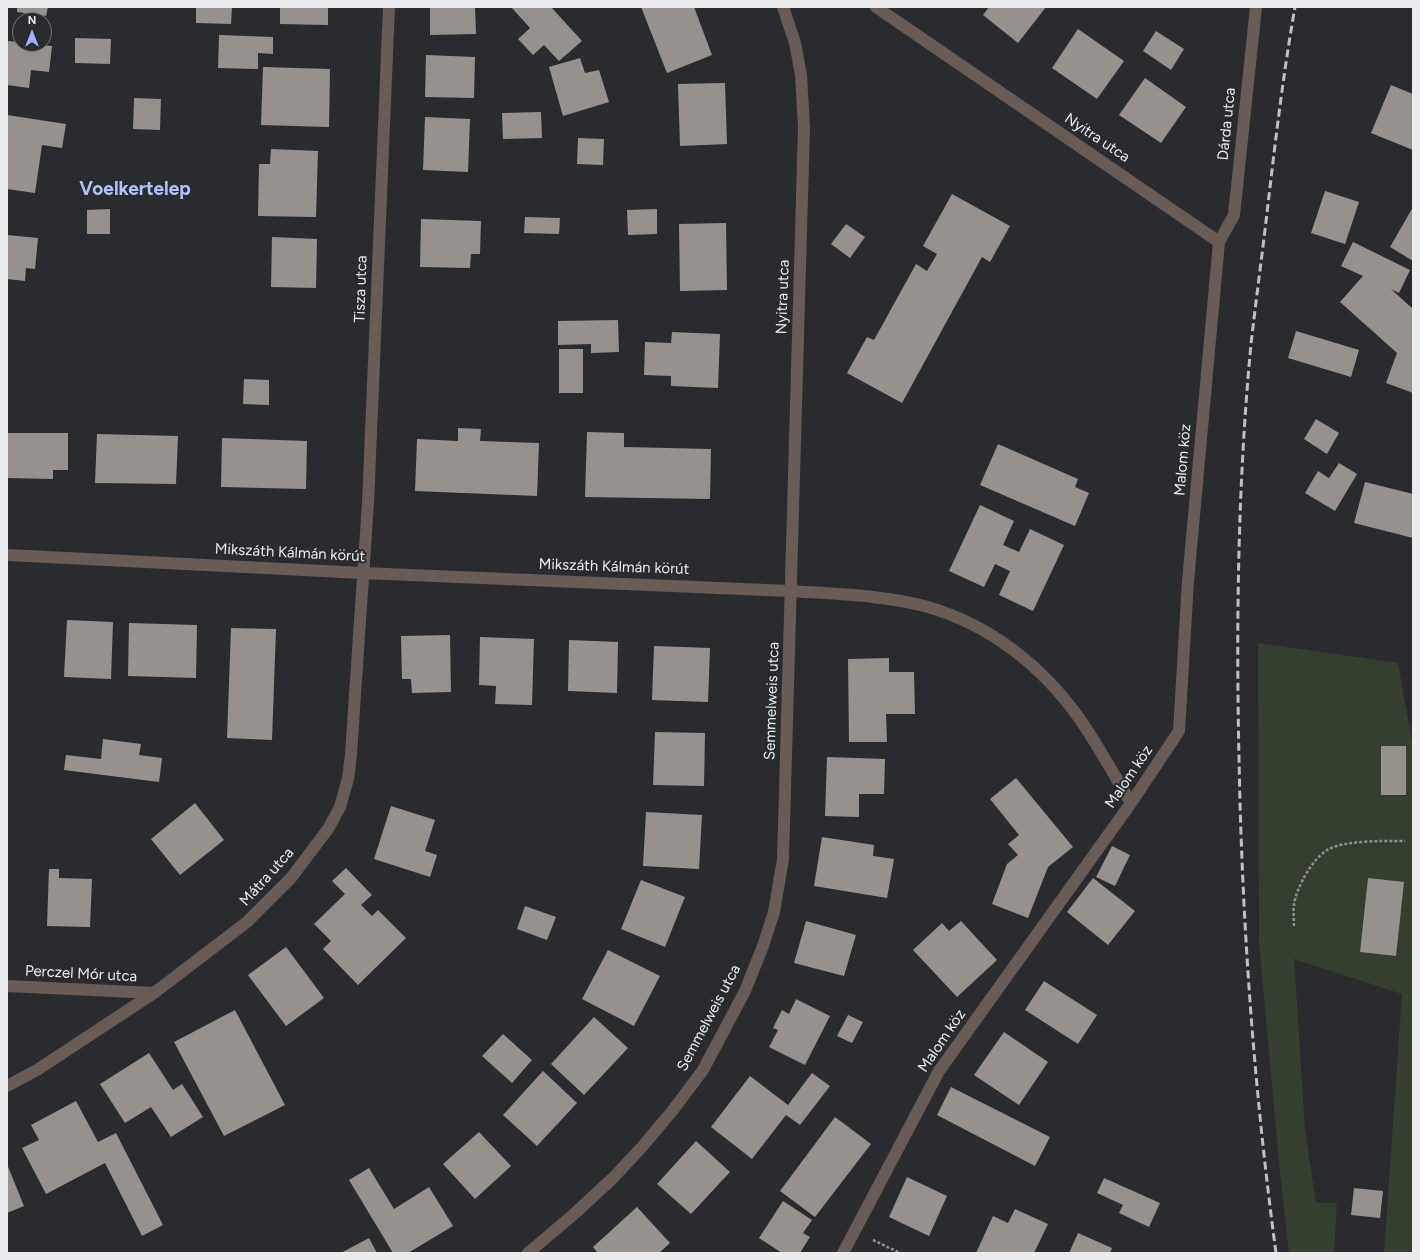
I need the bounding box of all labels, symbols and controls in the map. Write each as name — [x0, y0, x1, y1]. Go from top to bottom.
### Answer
north arrow — [12, 12, 52, 52]
text: N — [28, 14, 36, 27]
street label: Dárda utca — [1214, 87, 1240, 161]
street label: Nyitra utca — [1061, 110, 1133, 166]
district label: Voelkertelep — [79, 178, 191, 200]
street label: Tisza utca — [351, 255, 371, 323]
street label: Nyitra utca — [773, 259, 793, 335]
street label: Malom köz — [1171, 423, 1195, 497]
street label: Mikszáth Kálmán körút — [214, 540, 366, 566]
street label: Mikszáth Kálmán körút — [538, 555, 690, 579]
street label: Semmelweis utca — [761, 642, 783, 760]
street label: Malom köz — [1101, 742, 1157, 812]
street label: Mátra utca — [236, 844, 298, 910]
street label: Perczel Mór utca — [24, 962, 138, 986]
street label: Semmelweis utca — [673, 962, 745, 1074]
street label: Malom köz — [914, 1006, 970, 1076]

